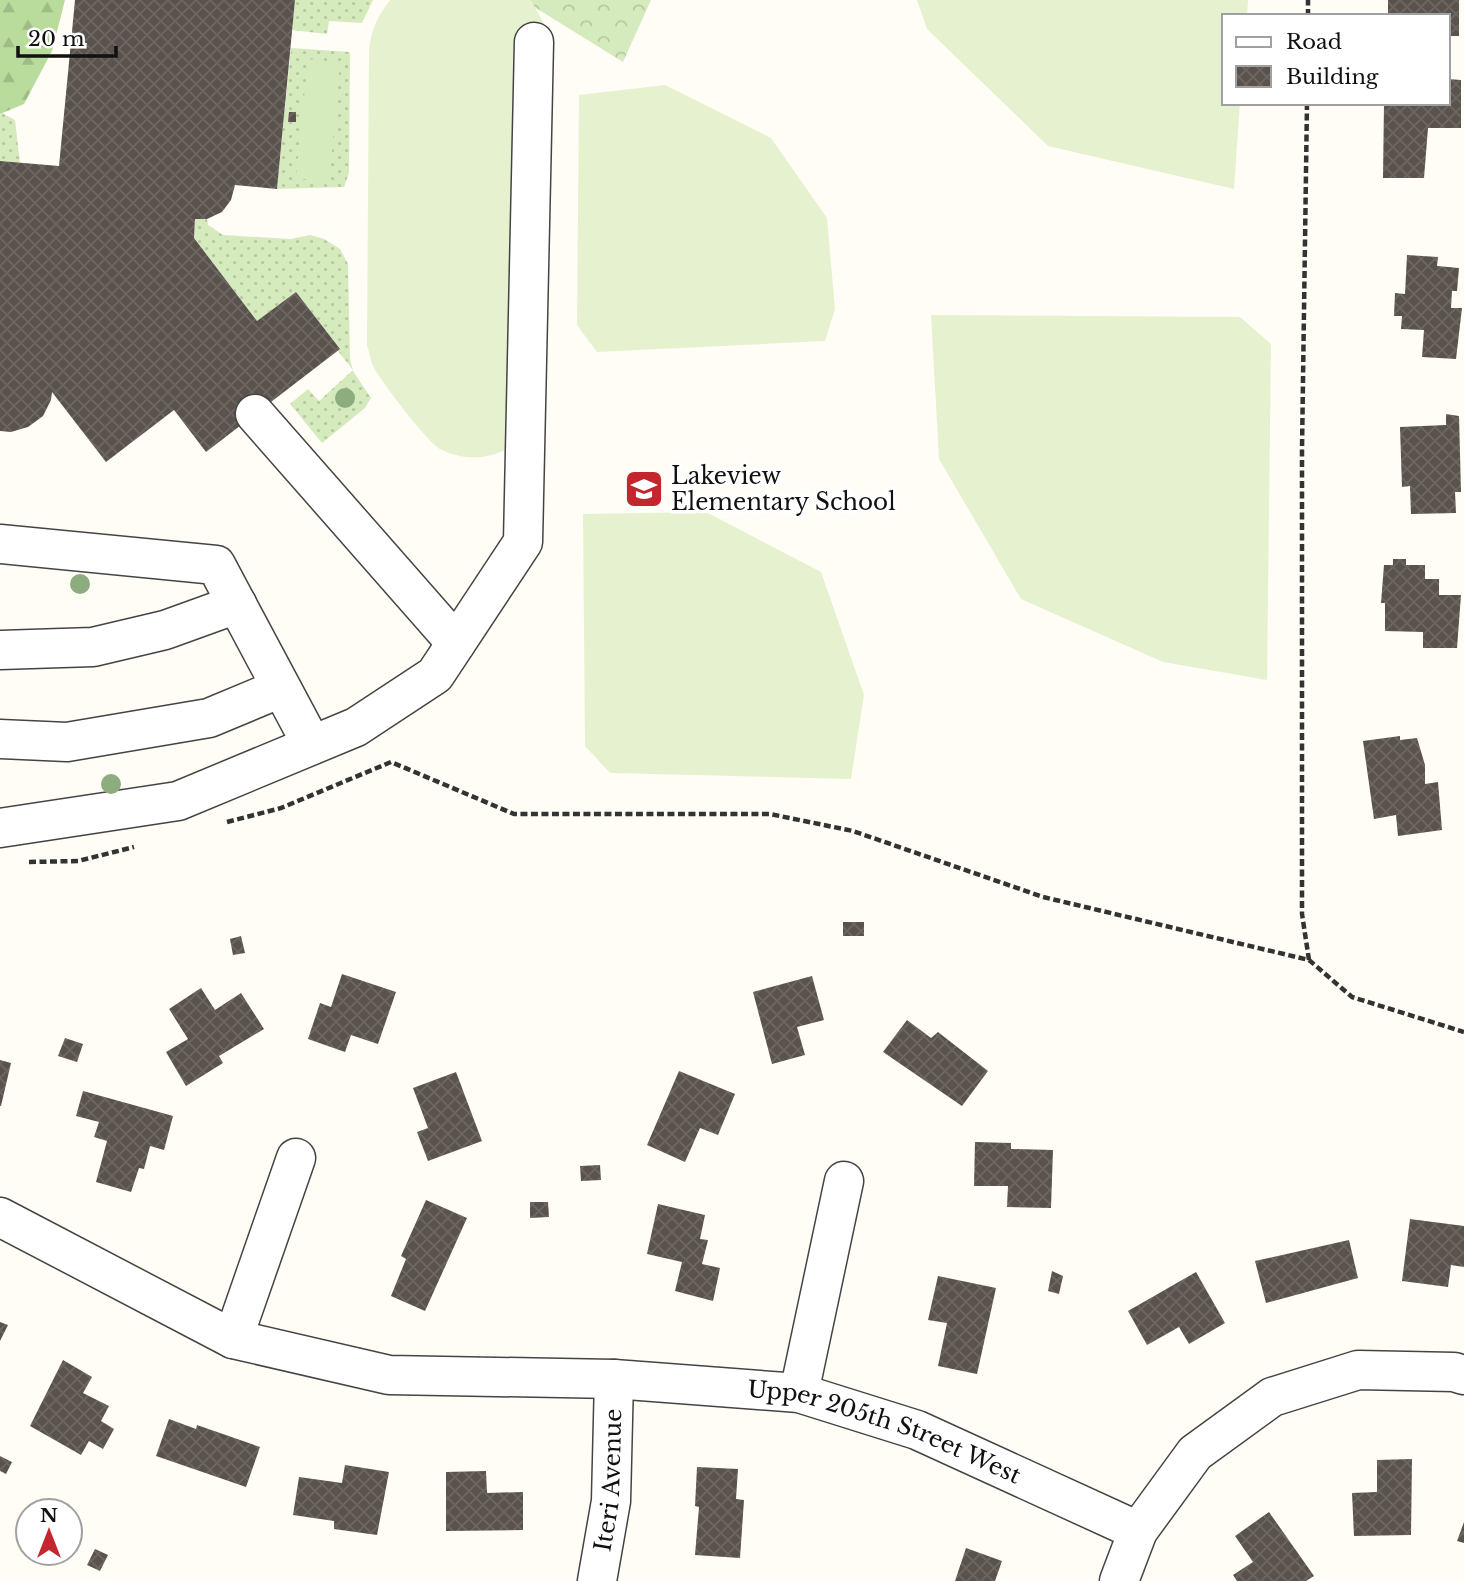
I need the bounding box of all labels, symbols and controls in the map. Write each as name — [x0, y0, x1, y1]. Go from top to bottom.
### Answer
scale bar — [18, 14, 116, 58]
legend — [1222, 14, 1450, 105]
text: 20 m — [28, 26, 85, 52]
text: Road — [1286, 29, 1342, 55]
text: Building — [1286, 64, 1379, 90]
place label: Lakeview Elementary School — [671, 462, 896, 516]
school or university icon: Lakeview Elementary School — [623, 468, 665, 510]
street label: Upper 205th Street West — [746, 1375, 1026, 1490]
street label: Iteri Avenue — [588, 1408, 627, 1553]
north arrow — [14, 1497, 84, 1567]
text: N — [40, 1504, 58, 1527]

